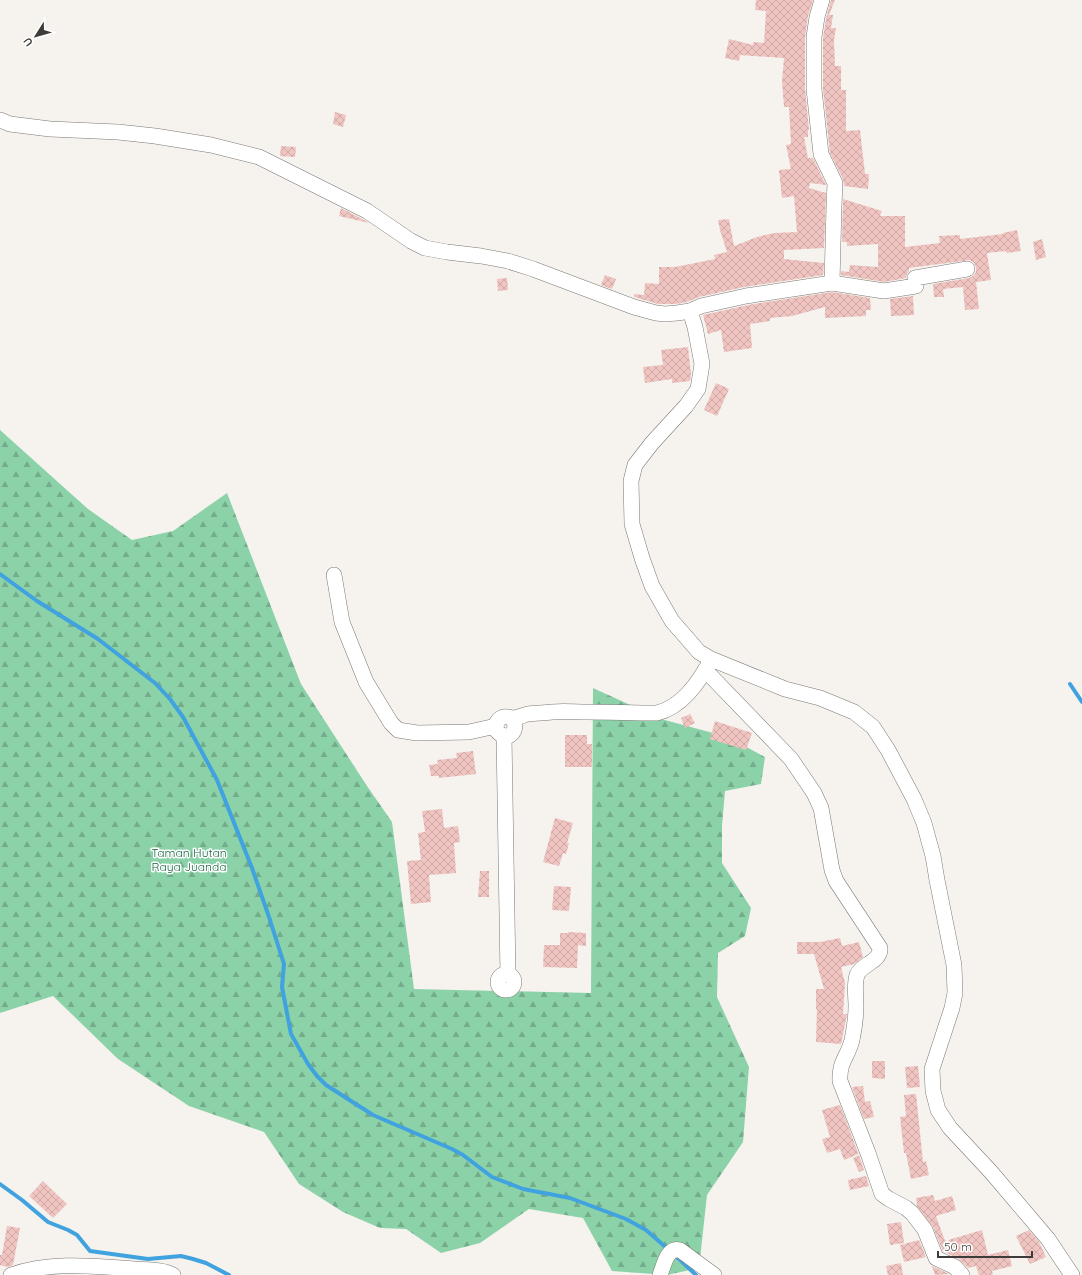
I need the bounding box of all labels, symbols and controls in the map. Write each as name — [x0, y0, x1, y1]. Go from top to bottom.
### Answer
north arrow — [16, 16, 56, 56]
text: U — [20, 35, 36, 49]
park label: Taman Hutan Raya Juanda — [151, 845, 227, 874]
scale bar — [938, 1233, 1032, 1259]
text: 50 m — [944, 1239, 972, 1254]

